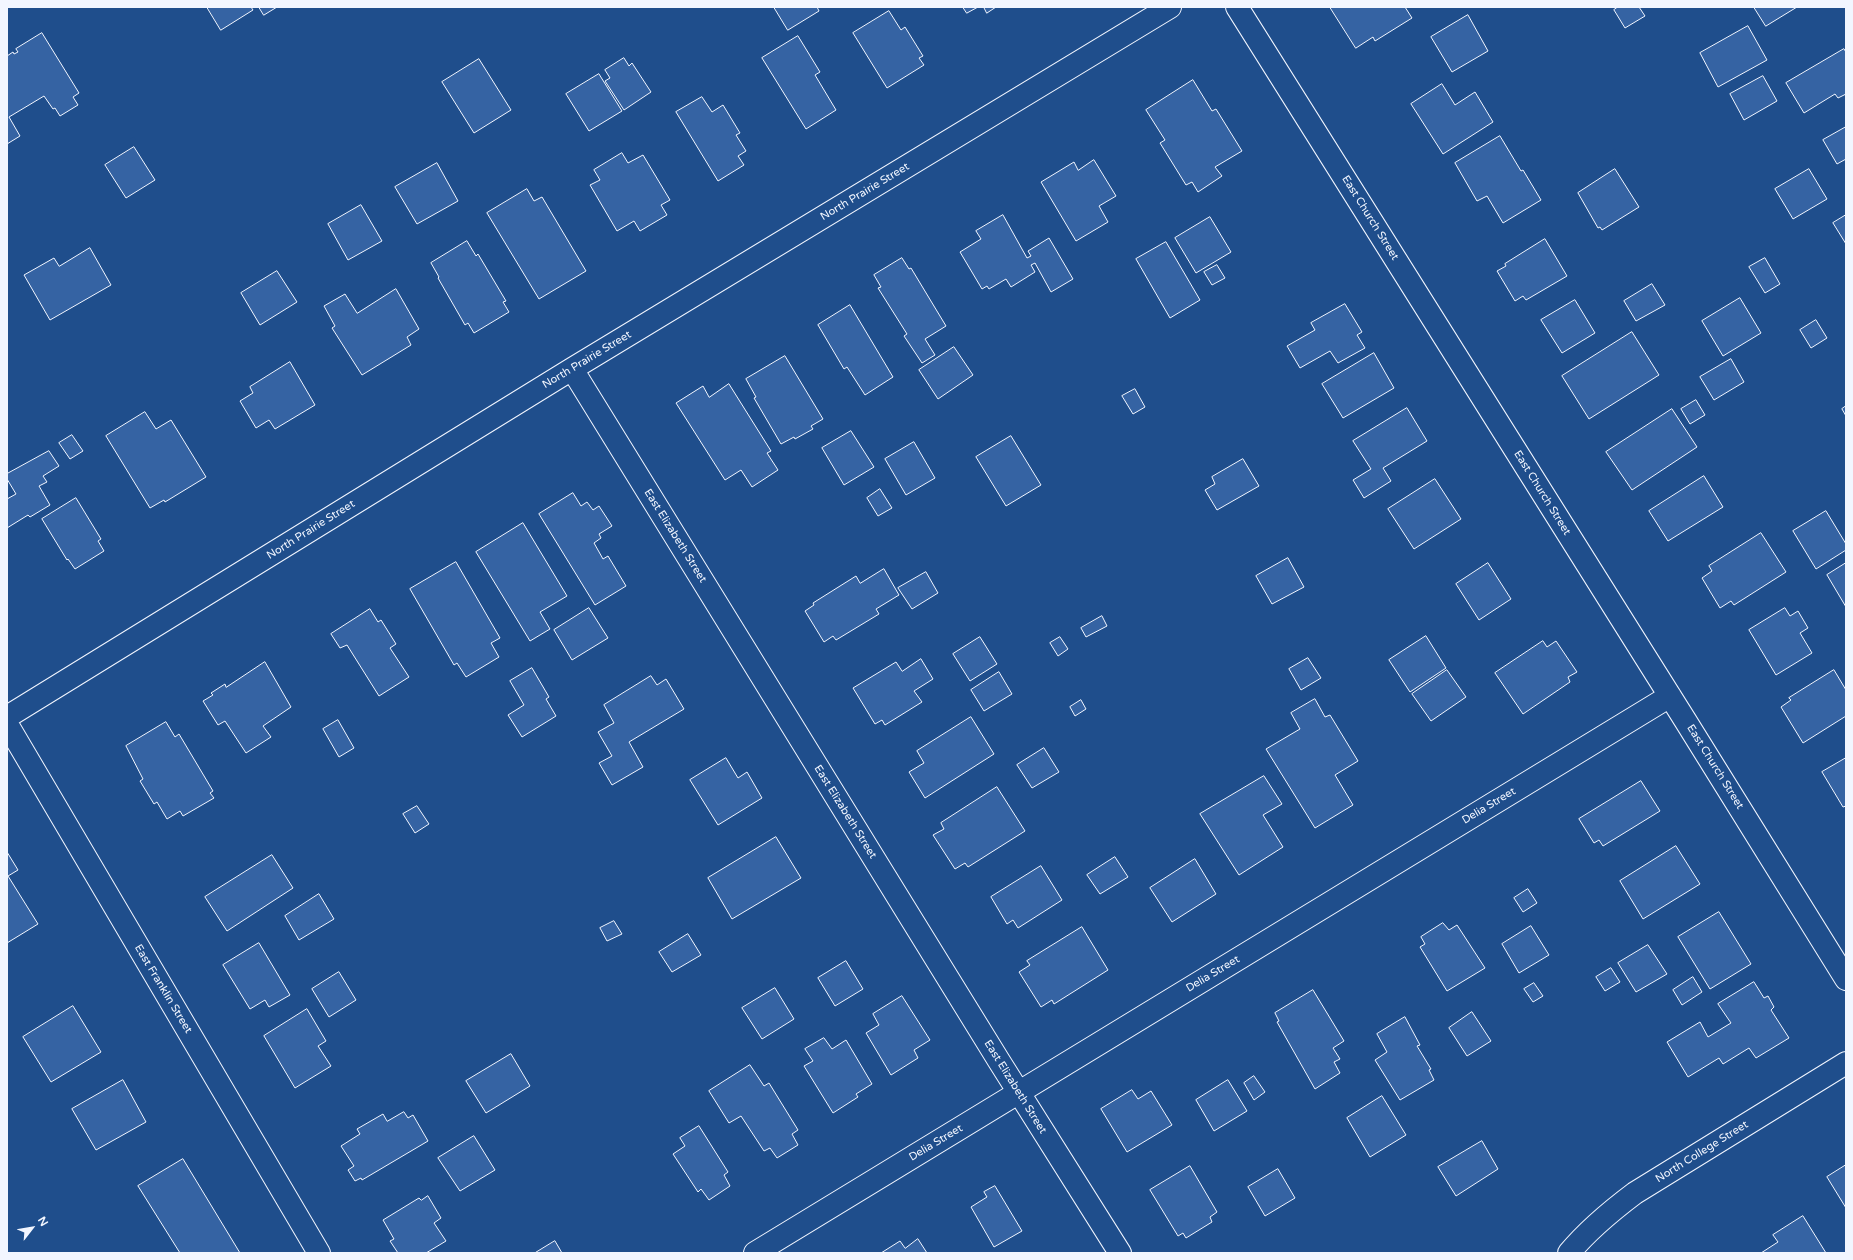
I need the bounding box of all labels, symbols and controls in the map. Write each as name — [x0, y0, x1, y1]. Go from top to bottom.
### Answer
street label: North Prairie Street — [818, 160, 912, 224]
street label: East Church Street — [1339, 173, 1401, 263]
street label: North Prairie Street — [540, 328, 634, 392]
street label: East Church Street — [1511, 448, 1573, 538]
street label: East Elizabeth Street — [641, 487, 709, 585]
street label: North Prairie Street — [265, 498, 357, 562]
street label: East Church Street — [1684, 722, 1746, 812]
street label: East Elizabeth Street — [811, 763, 879, 861]
street label: Delia Street — [1460, 785, 1518, 827]
street label: East Franklin Street — [131, 942, 195, 1036]
street label: Delia Street — [1184, 953, 1242, 995]
street label: East Elizabeth Street — [981, 1038, 1049, 1136]
street label: North College Street — [1653, 1118, 1751, 1186]
street label: Delia Street — [907, 1122, 965, 1164]
north arrow — [12, 1208, 52, 1248]
text: N — [35, 1214, 51, 1229]

